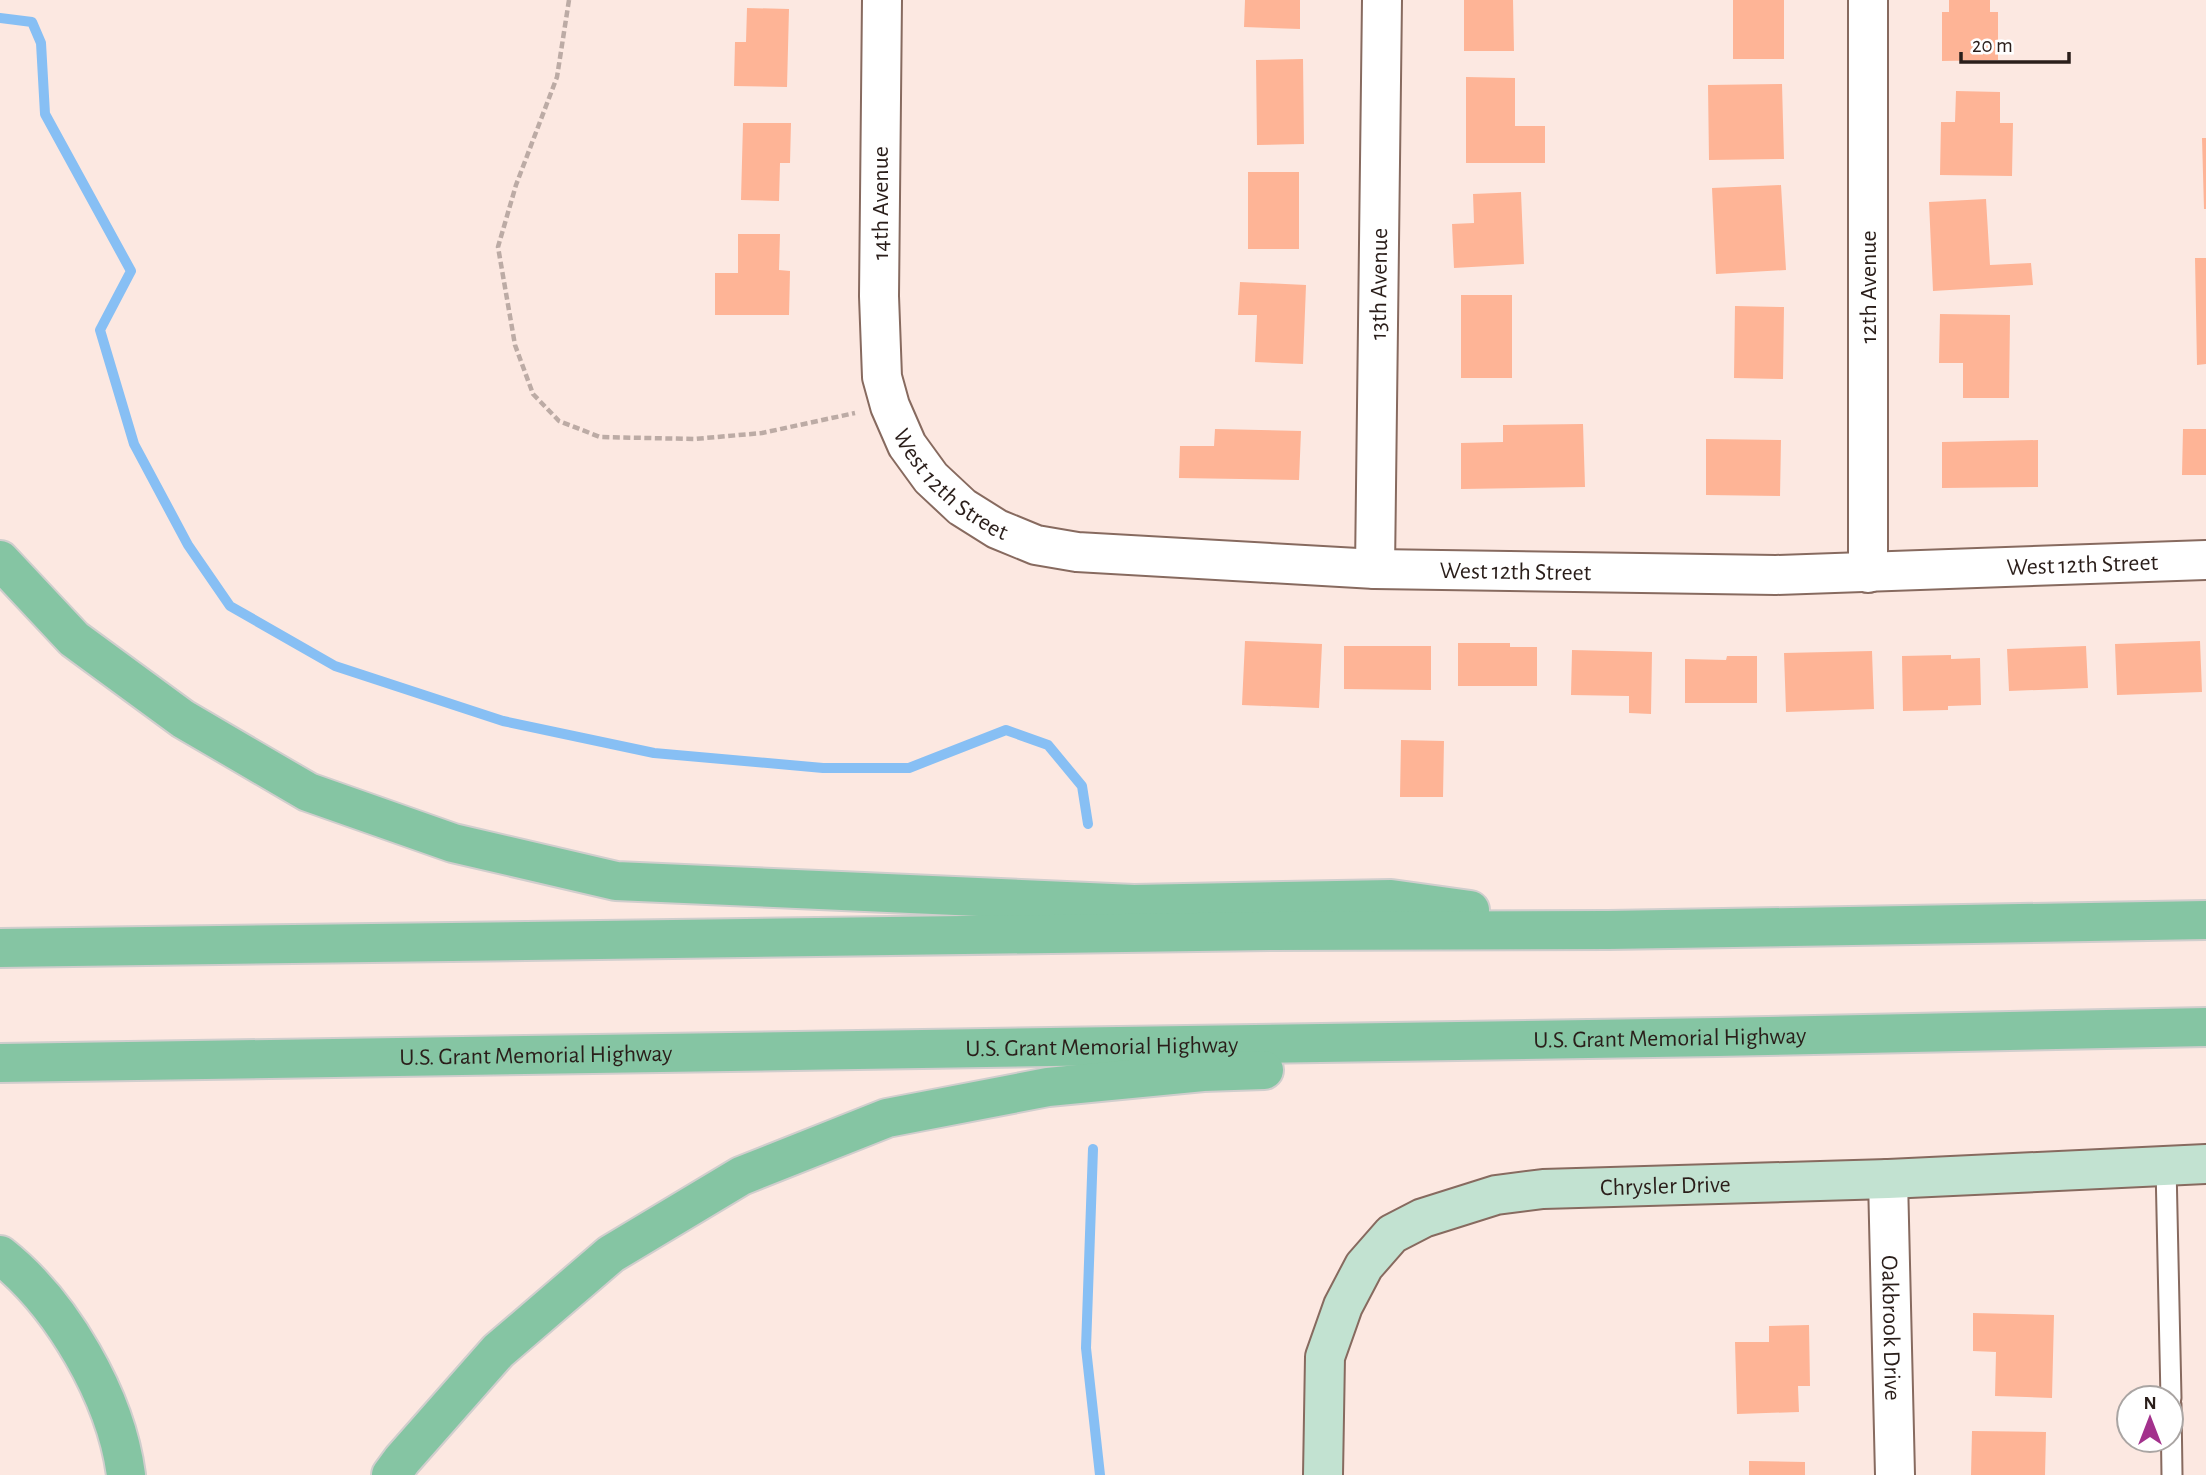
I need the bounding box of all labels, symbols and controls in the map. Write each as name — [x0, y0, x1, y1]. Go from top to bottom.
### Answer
scale bar — [1961, 21, 2070, 65]
text: 20 m — [1972, 35, 2013, 56]
street label: 14th Avenue — [869, 146, 893, 260]
street label: 13th Avenue — [1367, 228, 1392, 340]
street label: 12th Avenue — [1857, 230, 1881, 344]
street label: West 12th Street — [888, 425, 1011, 545]
street label: West 12th Street — [2006, 551, 2159, 580]
street label: West 12th Street — [1439, 559, 1592, 585]
street label: U.S. Grant Memorial Highway — [1533, 1024, 1807, 1053]
street label: U.S. Grant Memorial Highway — [965, 1033, 1239, 1061]
street label: U.S. Grant Memorial Highway — [399, 1042, 673, 1070]
street label: Chrysler Drive — [1600, 1173, 1731, 1200]
street label: Oakbrook Drive — [1877, 1255, 1904, 1401]
north arrow — [2115, 1384, 2185, 1454]
text: N — [2143, 1394, 2157, 1413]

